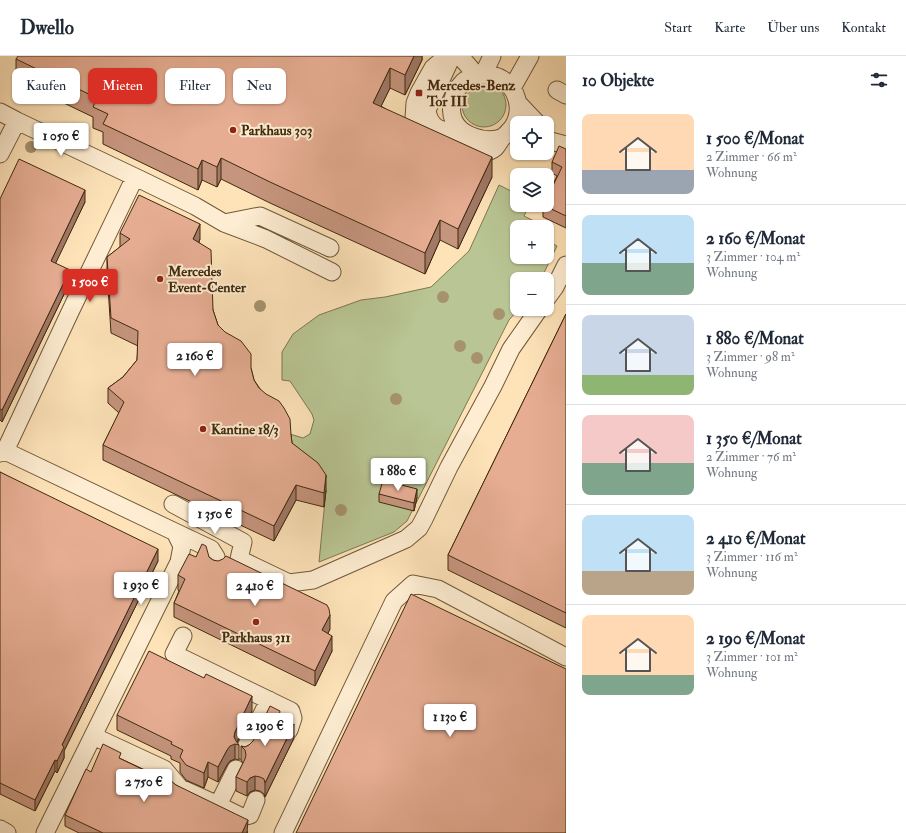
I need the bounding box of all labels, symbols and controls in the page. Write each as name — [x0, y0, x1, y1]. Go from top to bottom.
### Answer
text: Dwello — [20, 16, 74, 40]
text: Start — [664, 19, 692, 36]
text: Karte — [714, 19, 745, 36]
text: Über uns — [767, 19, 819, 36]
text: Kontakt — [841, 19, 886, 36]
chip: Kaufen — [12, 68, 80, 104]
chip: Mieten — [88, 68, 157, 104]
chip: Filter — [165, 68, 225, 104]
chip: Neu — [233, 68, 286, 104]
icon: filters — [868, 69, 890, 91]
text: 10 Objekte — [582, 70, 654, 91]
place label: Mercedes-Benz Tor III — [426, 77, 516, 110]
marker: Mercedes-Benz Tor III — [414, 88, 424, 98]
map controls — [510, 116, 554, 316]
button: locate — [510, 116, 554, 160]
place label: Parkhaus 303 — [241, 122, 312, 139]
pin: 1 050 € — [24, 123, 98, 157]
marker: Parkhaus 303 — [228, 125, 238, 135]
text: 1 050 € — [43, 128, 79, 144]
text: 1 500 €/Monat — [706, 128, 804, 149]
icon: home — [614, 130, 662, 178]
text: 2 Zimmer · 66 m² — [706, 149, 797, 165]
text: Wohnung — [706, 165, 758, 181]
button: layers — [510, 168, 554, 212]
button: + — [510, 220, 554, 264]
text: 2 160 €/Monat — [706, 228, 805, 249]
icon: home — [614, 231, 662, 279]
text: 3 Zimmer · 104 m² — [706, 249, 800, 265]
place label: Mercedes Event-Center — [167, 263, 247, 296]
text: Wohnung — [706, 265, 758, 281]
pin: 1 500 € — [53, 269, 127, 303]
button: − — [510, 272, 554, 316]
text: 1 500 € — [72, 274, 108, 290]
marker: Mercedes Event-Center — [155, 274, 165, 284]
text: 1 880 €/Monat — [706, 328, 804, 349]
icon: home — [614, 331, 662, 379]
pin: 2 160 € — [158, 343, 232, 377]
text: 2 160 € — [176, 348, 214, 364]
text: 3 Zimmer · 98 m² — [706, 349, 795, 365]
text: Wohnung — [706, 365, 758, 381]
place label: Kantine 18/3 — [211, 421, 279, 438]
marker: Kantine 18/3 — [198, 424, 208, 434]
text: 1 350 €/Monat — [706, 428, 802, 449]
icon: home — [614, 431, 662, 479]
text: 2 Zimmer · 76 m² — [706, 449, 796, 465]
pin: 1 880 € — [361, 458, 435, 492]
text: 1 880 € — [380, 463, 416, 479]
text: Wohnung — [706, 465, 758, 481]
pin: 1 350 € — [178, 501, 252, 535]
text: 1 350 € — [198, 506, 232, 522]
text: 2 410 €/Monat — [706, 528, 806, 549]
icon: home — [614, 531, 662, 579]
text: 3 Zimmer · 116 m² — [706, 549, 798, 565]
text: Wohnung — [706, 565, 758, 581]
pin: 1 930 € — [104, 572, 178, 606]
pin: 2 410 € — [218, 573, 292, 607]
text: 1 930 € — [123, 577, 159, 593]
text: 2 410 € — [236, 578, 274, 594]
marker: Parkhaus 311 — [251, 617, 261, 627]
text: 2 190 €/Monat — [706, 628, 805, 649]
place label: Parkhaus 311 — [222, 629, 290, 646]
icon: home — [614, 631, 662, 679]
text: 3 Zimmer · 101 m² — [706, 649, 798, 665]
text: Wohnung — [706, 665, 758, 681]
pin: 1 130 € — [413, 704, 487, 738]
text: 1 130 € — [433, 709, 467, 725]
pin: 2 190 € — [228, 713, 302, 747]
text: 2 190 € — [246, 718, 284, 734]
pin: 2 750 € — [107, 769, 181, 803]
text: 2 750 € — [125, 774, 163, 790]

